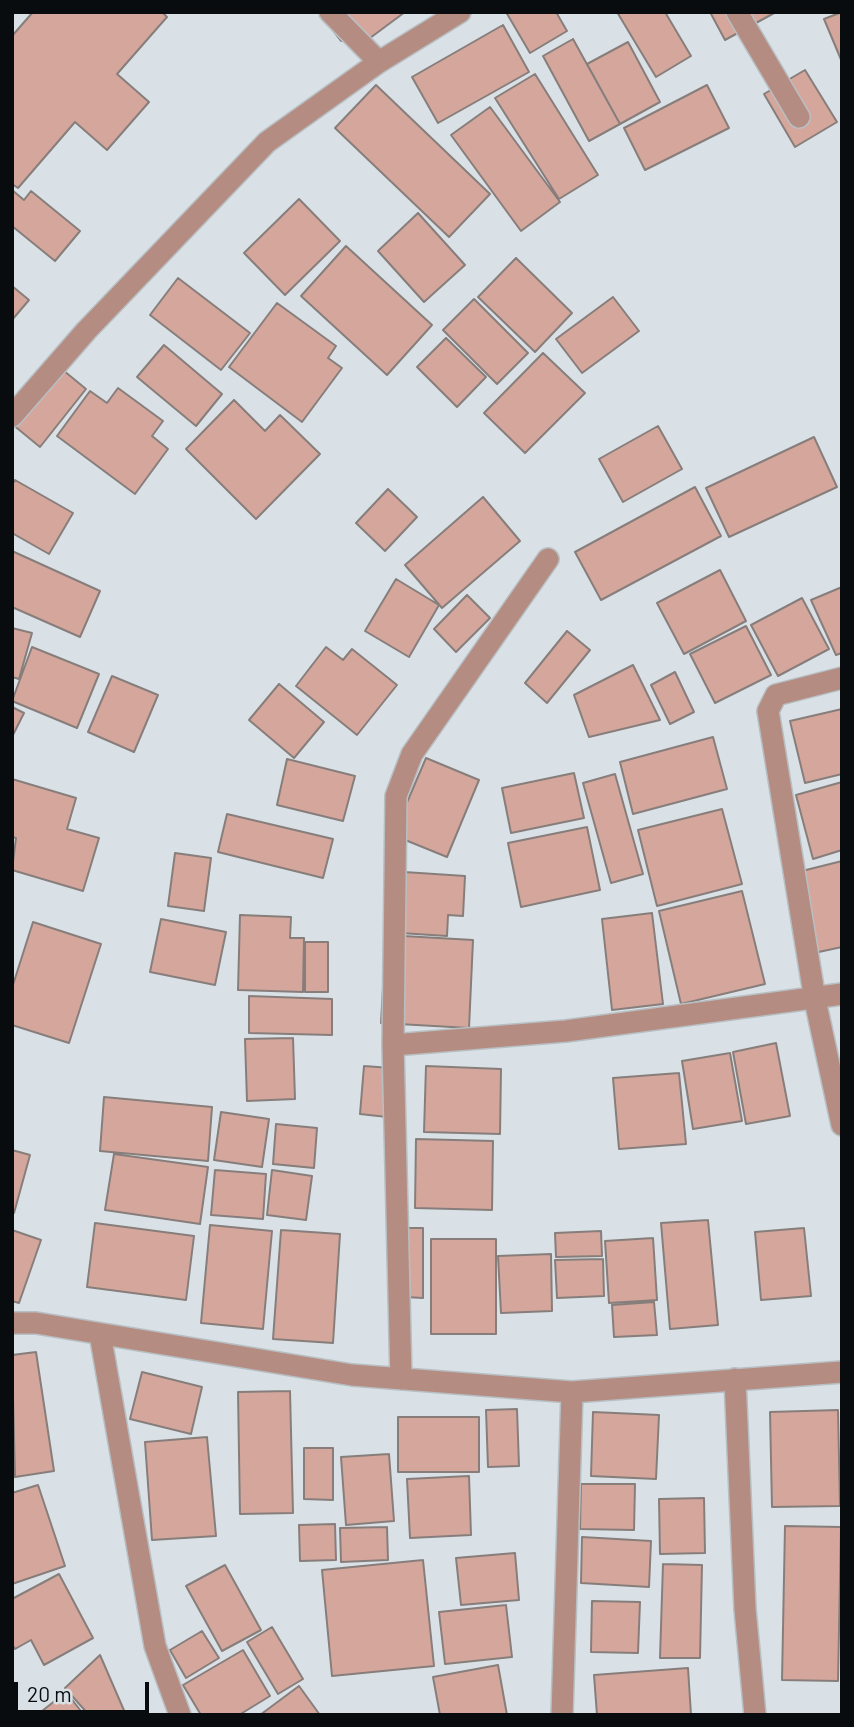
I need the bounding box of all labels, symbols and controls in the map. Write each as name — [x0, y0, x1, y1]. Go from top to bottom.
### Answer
scale bar — [18, 1668, 152, 1712]
text: 20 m — [27, 1681, 72, 1706]

